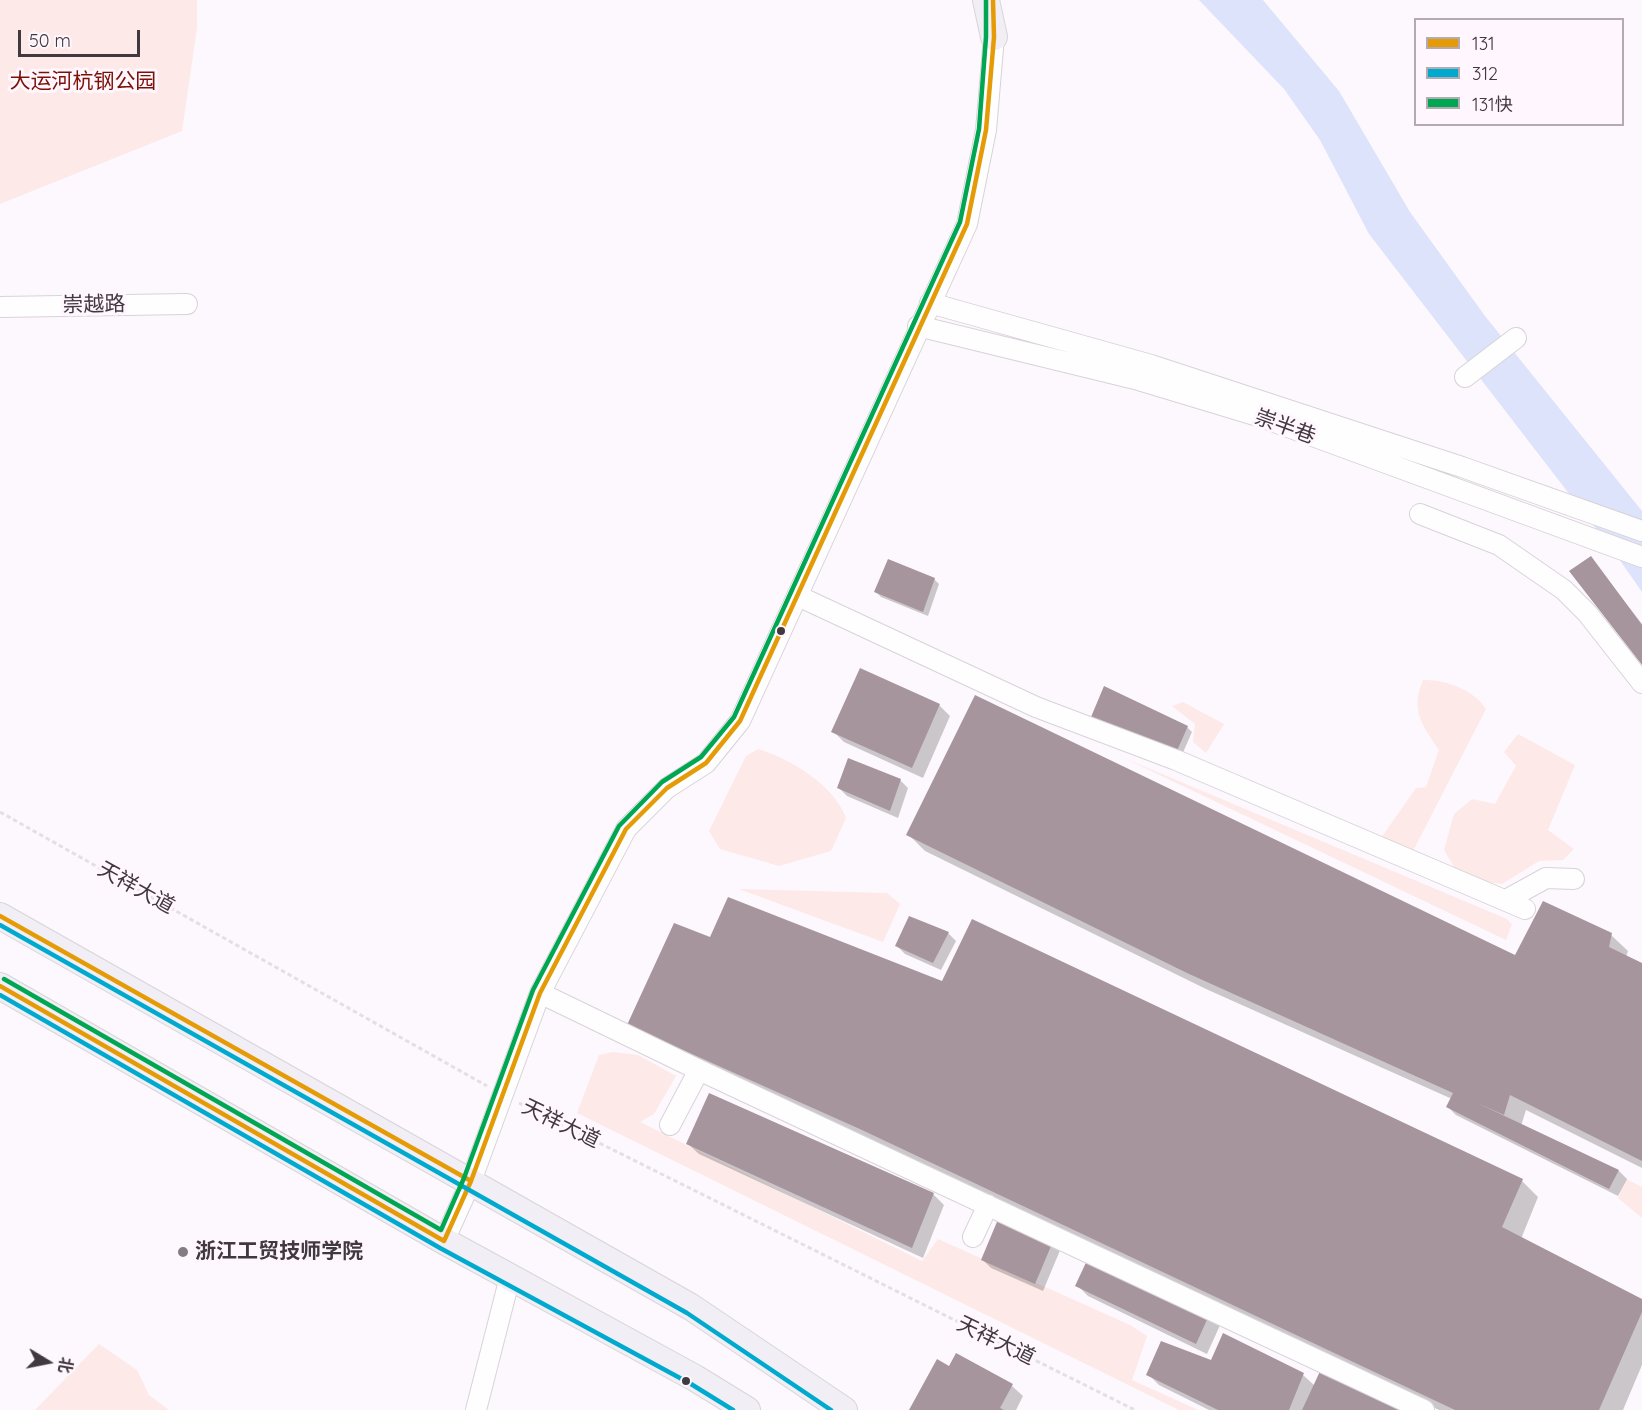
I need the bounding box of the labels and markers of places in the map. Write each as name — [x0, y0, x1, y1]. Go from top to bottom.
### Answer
unlabelled marker — [775, 625, 787, 637]
place label: 浙江工贸技师学院 — [195, 1239, 363, 1265]
marker: 浙江工贸技师学院 — [176, 1245, 190, 1259]
unlabelled marker — [680, 1375, 692, 1387]

